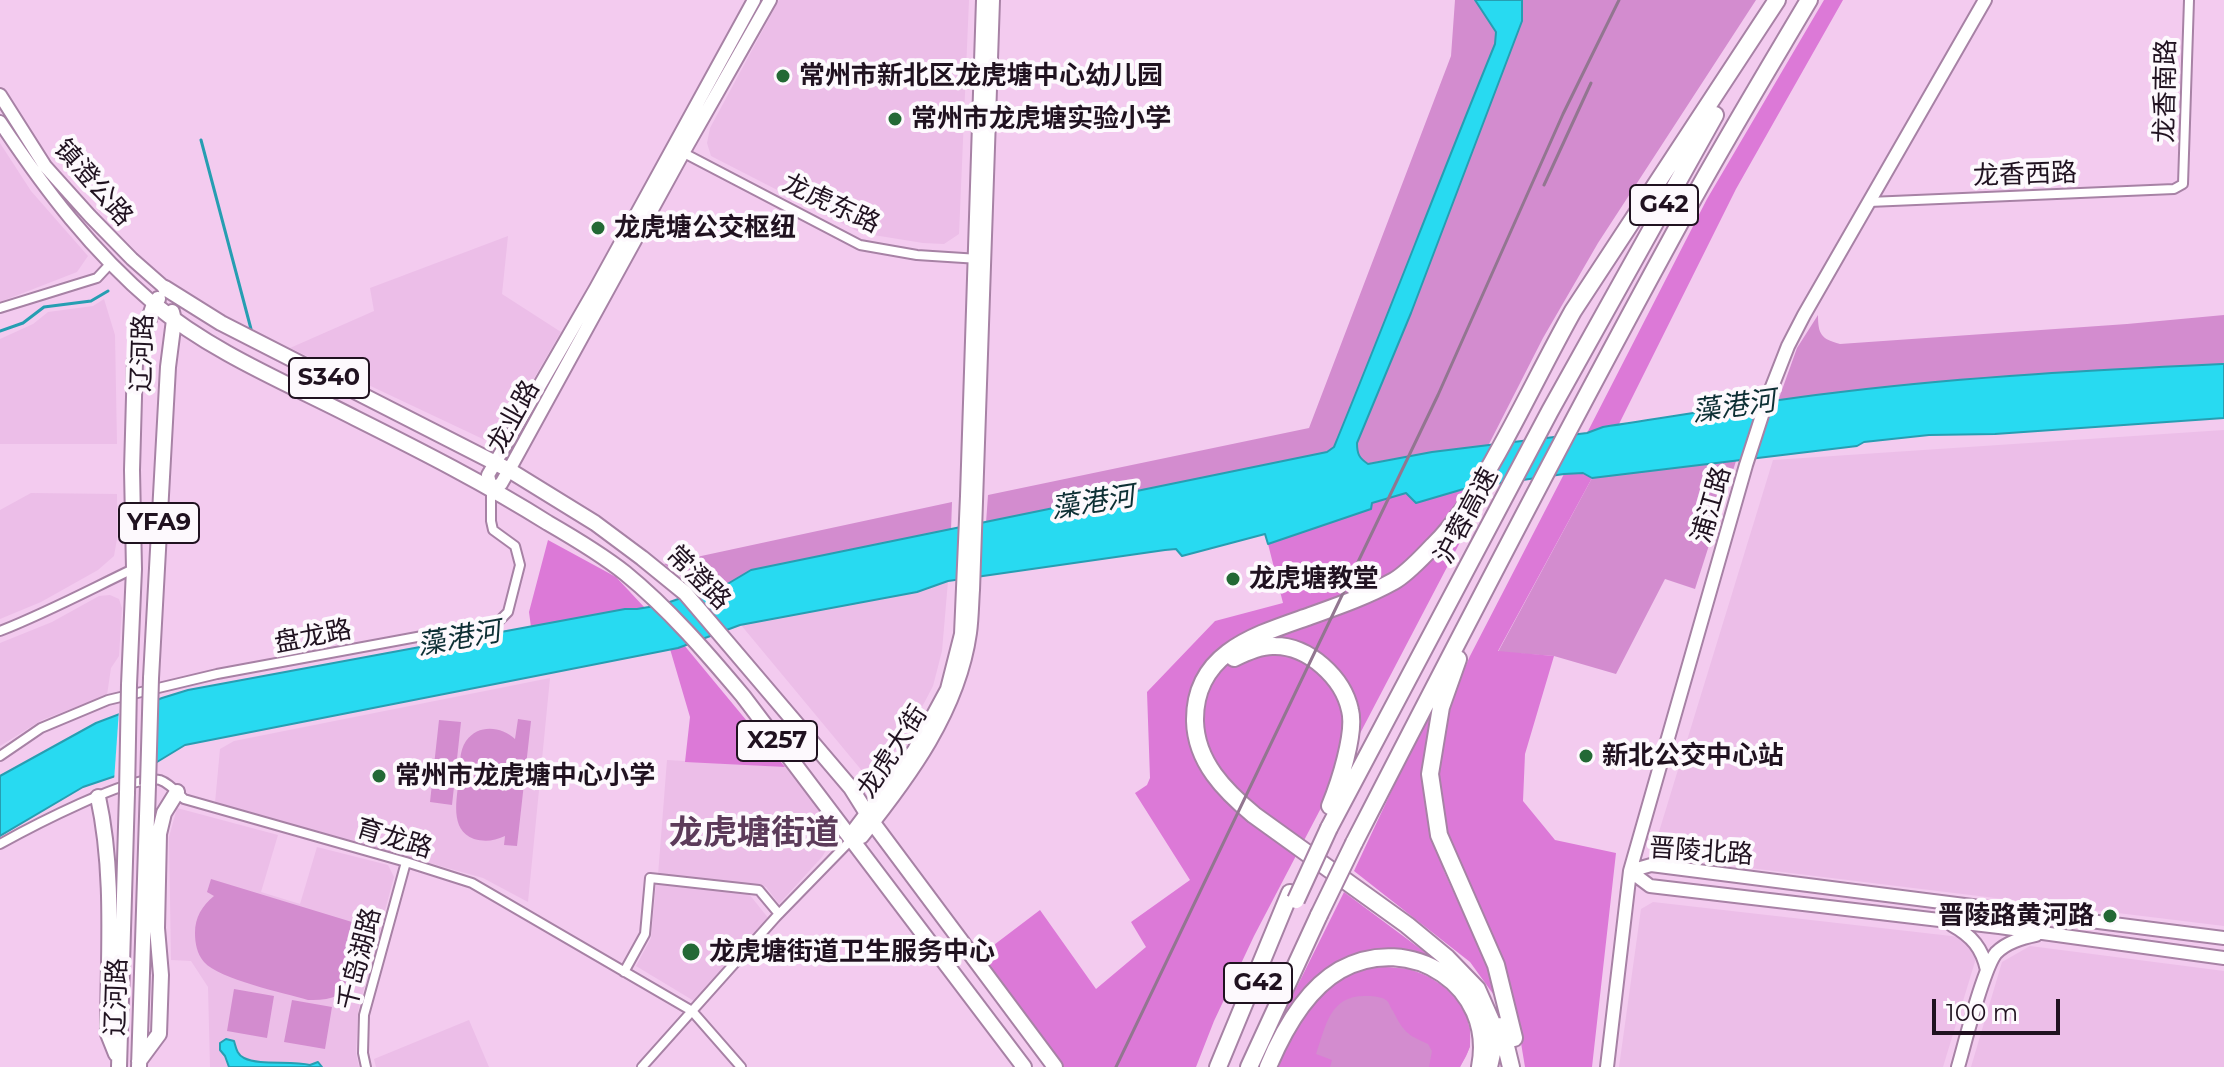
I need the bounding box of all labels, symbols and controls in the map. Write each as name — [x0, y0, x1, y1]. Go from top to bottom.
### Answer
street label: 龙香南路 — [2149, 39, 2183, 143]
place label: 常州市新北区龙虎塘中心幼儿园 — [799, 60, 1163, 92]
marker: 常州市新北区龙虎塘中心幼儿园 — [774, 67, 792, 85]
place label: 常州市龙虎塘实验小学 — [911, 103, 1171, 135]
marker: 常州市龙虎塘实验小学 — [886, 110, 904, 128]
street label: 镇澄公路 — [47, 134, 139, 232]
street label: 龙香西路 — [1972, 158, 2078, 192]
street label: 龙虎东路 — [777, 168, 885, 240]
road number: G42 — [1630, 185, 1698, 225]
place label: 龙虎塘公交枢纽 — [614, 212, 796, 244]
marker: 龙虎塘公交枢纽 — [589, 219, 607, 237]
street label: 辽河路 — [126, 313, 160, 393]
road number: S340 — [289, 358, 369, 398]
street label: 龙业路 — [481, 375, 547, 459]
water label: 藻港河 — [1690, 385, 1778, 429]
street label: 沪蓉高速 — [1429, 463, 1505, 569]
street label: 浦江路 — [1686, 463, 1738, 547]
water label: 藻港河 — [1049, 480, 1137, 526]
road number: YFA9 — [119, 503, 199, 543]
street label: 常澄路 — [659, 539, 737, 617]
place label: 龙虎塘教堂 — [1249, 563, 1379, 595]
marker: 龙虎塘教堂 — [1224, 570, 1242, 588]
street label: 盘龙路 — [272, 614, 354, 660]
water label: 藻港河 — [415, 615, 503, 663]
street label: 龙虎大街 — [852, 700, 934, 804]
road number: X257 — [737, 721, 817, 761]
place label: 新北公交中心站 — [1602, 740, 1784, 772]
marker: 新北公交中心站 — [1577, 747, 1595, 765]
place label: 常州市龙虎塘中心小学 — [395, 760, 655, 792]
marker: 常州市龙虎塘中心小学 — [370, 767, 388, 785]
street label: 育龙路 — [352, 813, 436, 865]
district label: 龙虎塘街道 — [669, 814, 839, 854]
street label: 晋陵北路 — [1648, 833, 1754, 871]
place label: 晋陵路黄河路 — [1938, 900, 2094, 932]
street label: 千岛湖路 — [332, 905, 388, 1013]
marker: 晋陵路黄河路 — [2101, 907, 2119, 925]
place label: 龙虎塘街道卫生服务中心 — [709, 936, 995, 968]
marker: 龙虎塘街道卫生服务中心 — [680, 941, 702, 963]
street label: 辽河路 — [100, 957, 134, 1037]
road number: G42 — [1224, 963, 1292, 1003]
scale bar — [1936, 983, 2064, 1033]
text: 100 m — [1946, 998, 2018, 1027]

